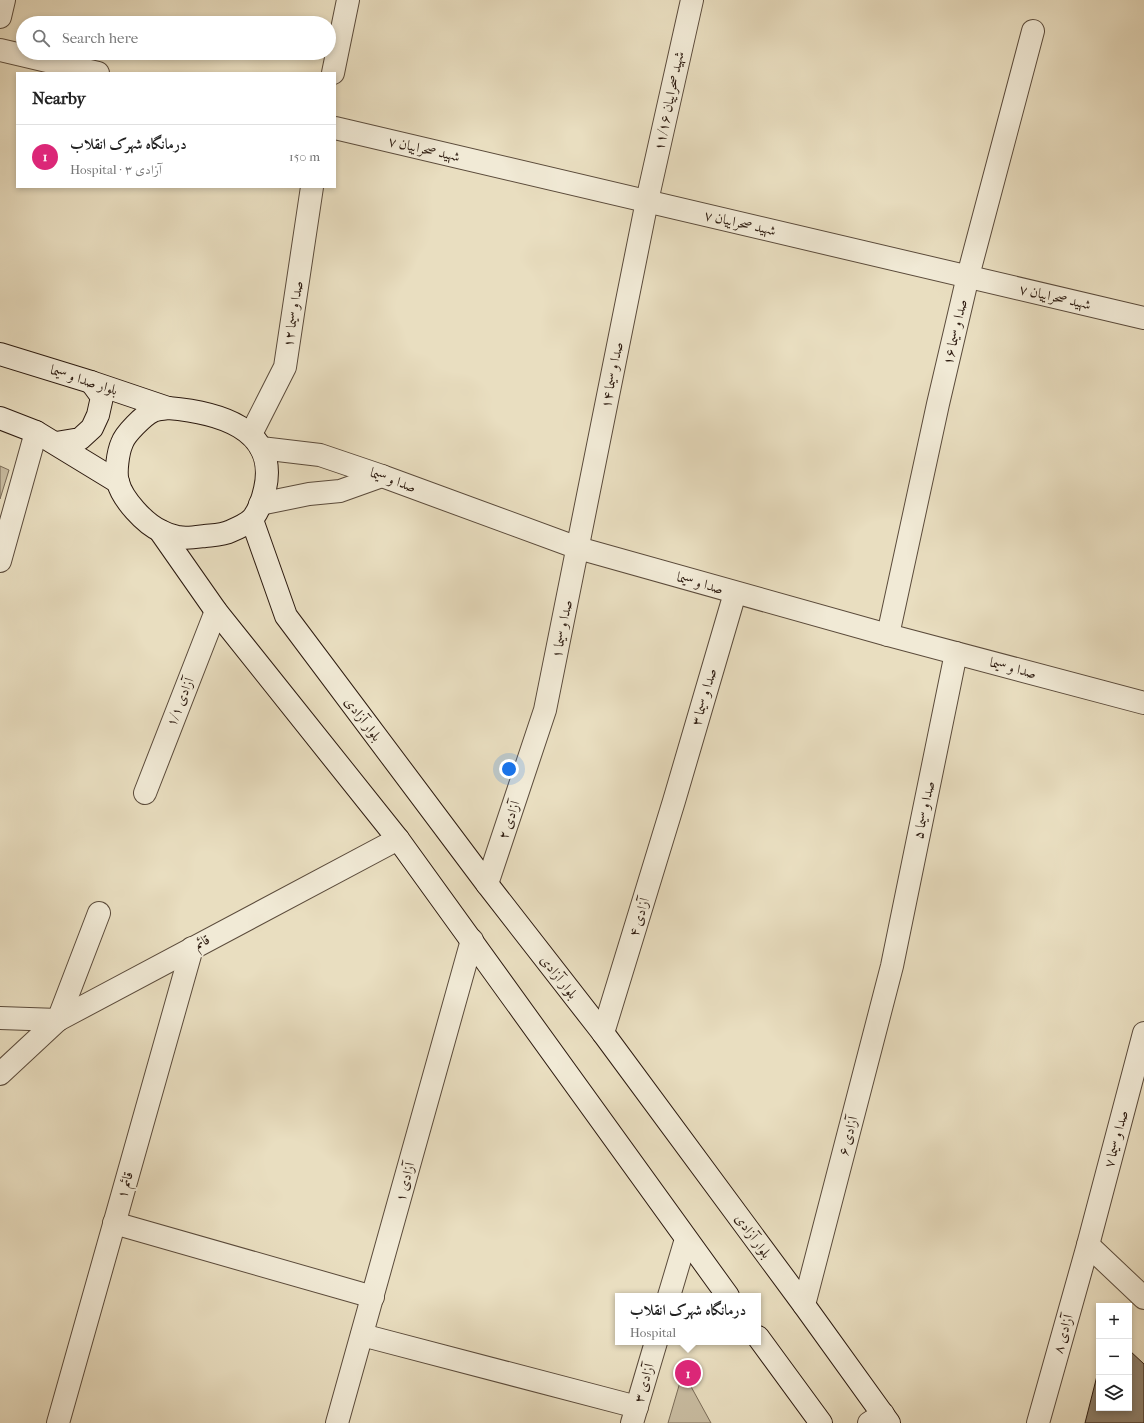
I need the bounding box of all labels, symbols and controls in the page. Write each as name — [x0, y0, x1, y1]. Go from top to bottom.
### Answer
search box — [16, 16, 336, 60]
icon: search — [30, 27, 52, 49]
text: Search here — [62, 29, 138, 47]
street label: شهید صحراییان ۱۱/۱۶ — [650, 50, 689, 152]
text: Nearby — [32, 88, 86, 108]
street label: شهید صحراییان ۷ — [386, 132, 462, 167]
text: درمانگاه شهرک انقلاب — [70, 135, 187, 153]
text: 1 — [43, 149, 47, 164]
text: 150 m — [289, 149, 320, 164]
text: Hospital · آزادی ۳ — [70, 162, 162, 177]
street label: شهید صحراییان ۷ — [702, 206, 778, 241]
street label: صدا و سیما ۱۲ — [279, 280, 307, 348]
street label: شهید صحراییان ۷ — [1017, 280, 1093, 315]
street label: صدا و سیما ۱۶ — [939, 297, 971, 367]
street label: صدا و سیما ۱۴ — [597, 340, 627, 410]
street label: بلوار صدا و سیما — [48, 361, 120, 399]
street label: صدا و سیما — [368, 464, 418, 496]
street label: صدا و سیما — [675, 568, 725, 598]
street label: صدا و سیما ۱ — [548, 599, 576, 659]
street label: صدا و سیما — [988, 654, 1038, 682]
street label: صدا و سیما ۳ — [688, 666, 720, 728]
street label: آزادی ۱/۱ — [162, 673, 198, 729]
street label: بلوار آزادی — [341, 694, 385, 745]
your location — [499, 759, 519, 779]
street label: صدا و سیما ۵ — [910, 779, 938, 841]
street label: آزادی ۲ — [494, 797, 524, 842]
street label: آزادی ۴ — [625, 894, 654, 939]
street label: قائم — [191, 931, 215, 957]
street label: بلوار آزادی — [537, 952, 582, 1003]
street label: صدا و سیما ۷ — [1100, 1108, 1132, 1170]
street label: آزادی ۶ — [835, 1113, 862, 1157]
street label: آزادی ۱ — [392, 1159, 419, 1203]
street label: قائم ۱ — [113, 1170, 141, 1201]
street label: بلوار آزادی — [731, 1210, 775, 1262]
popup — [615, 1293, 761, 1345]
text: درمانگاه شهرک انقلاب — [630, 1301, 746, 1319]
map controls — [1096, 1303, 1132, 1411]
button: + — [1096, 1303, 1132, 1339]
street label: آزادی ۸ — [1049, 1311, 1077, 1356]
text: Hospital — [630, 1325, 676, 1340]
button: − — [1096, 1339, 1132, 1375]
pin: 1 — [675, 1358, 701, 1388]
street label: آزادی ۳ — [630, 1360, 658, 1405]
button: layers — [1096, 1375, 1132, 1411]

